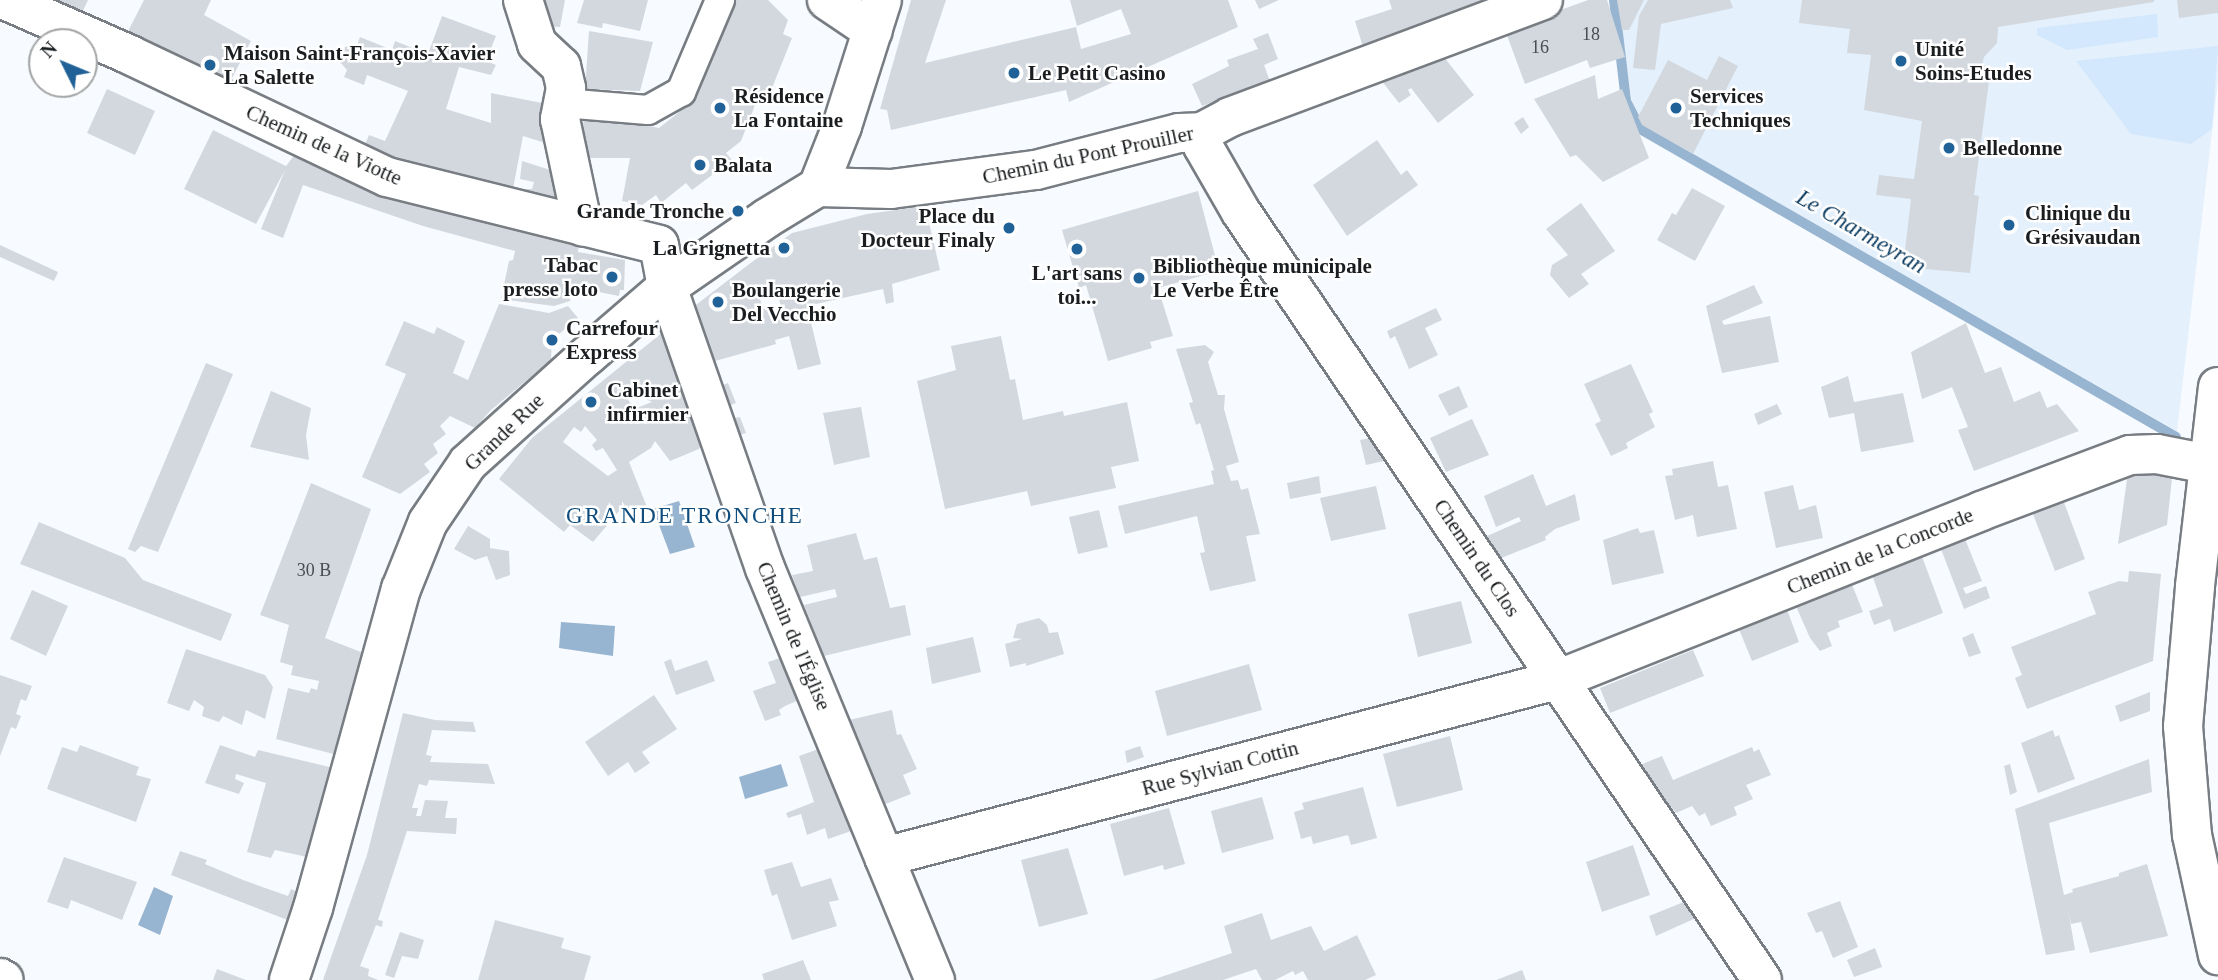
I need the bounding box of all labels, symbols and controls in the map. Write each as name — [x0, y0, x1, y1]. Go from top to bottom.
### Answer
house number: 18 — [1582, 23, 1600, 45]
north arrow — [28, 28, 98, 98]
house number: 16 — [1531, 36, 1549, 58]
place label: Unité Soins-Etudes — [1915, 36, 2032, 86]
text: N — [36, 38, 61, 62]
place label: Maison Saint-François-Xavier La Salette — [224, 40, 495, 90]
marker: Unité Soins-Etudes — [1893, 53, 1909, 69]
marker: Maison Saint-François-Xavier La Salette — [202, 57, 218, 73]
place label: Le Petit Casino — [1028, 60, 1166, 86]
marker: Le Petit Casino — [1006, 65, 1022, 81]
place label: Résidence La Fontaine — [734, 83, 843, 133]
place label: Services Techniques — [1690, 83, 1791, 133]
street label: Chemin de la Viotte — [242, 99, 406, 191]
marker: Résidence La Fontaine — [712, 100, 728, 116]
marker: Services Techniques — [1668, 100, 1684, 116]
street label: Chemin du Pont Prouiller — [980, 120, 1196, 190]
place label: Belledonne — [1963, 135, 2062, 161]
marker: Belledonne — [1941, 140, 1957, 156]
place label: Balata — [714, 152, 772, 178]
marker: Balata — [692, 157, 708, 173]
water label: Le Charmeyran — [1791, 184, 1931, 280]
place label: Grande Tronche — [576, 198, 724, 224]
place label: Clinique du Grésivaudan — [2025, 200, 2141, 250]
marker: Grande Tronche — [730, 203, 746, 219]
place label: Place du Docteur Finaly — [860, 203, 995, 253]
marker: Clinique du Grésivaudan — [1999, 215, 2019, 235]
marker: Place du Docteur Finaly — [1001, 220, 1017, 236]
place label: La Grignetta — [653, 235, 770, 261]
marker: La Grignetta — [776, 240, 792, 256]
marker: L'art sans toi... — [1069, 241, 1085, 257]
place label: Tabac presse loto — [503, 252, 598, 302]
place label: Bibliothèque municipale Le Verbe Être — [1153, 253, 1372, 303]
place label: L'art sans toi... — [1032, 260, 1122, 310]
marker: Tabac presse loto — [604, 269, 620, 285]
marker: Bibliothèque municipale Le Verbe Être — [1131, 270, 1147, 286]
place label: Boulangerie Del Vecchio — [732, 277, 840, 327]
marker: Boulangerie Del Vecchio — [710, 294, 726, 310]
place label: Carrefour Express — [566, 315, 658, 365]
marker: Carrefour Express — [544, 332, 560, 348]
place label: Cabinet infirmier — [607, 377, 689, 427]
street label: Grande Rue — [459, 388, 549, 476]
marker: Cabinet infirmier — [581, 392, 601, 412]
street label: Chemin du Clos — [1428, 494, 1526, 622]
district label: GRANDE TRONCHE — [568, 502, 802, 530]
street label: Chemin de la Concorde — [1783, 502, 1977, 600]
street label: Chemin de l'Église — [751, 558, 837, 714]
house number: 30 B — [297, 559, 331, 581]
street label: Rue Sylvian Cottin — [1139, 735, 1301, 801]

